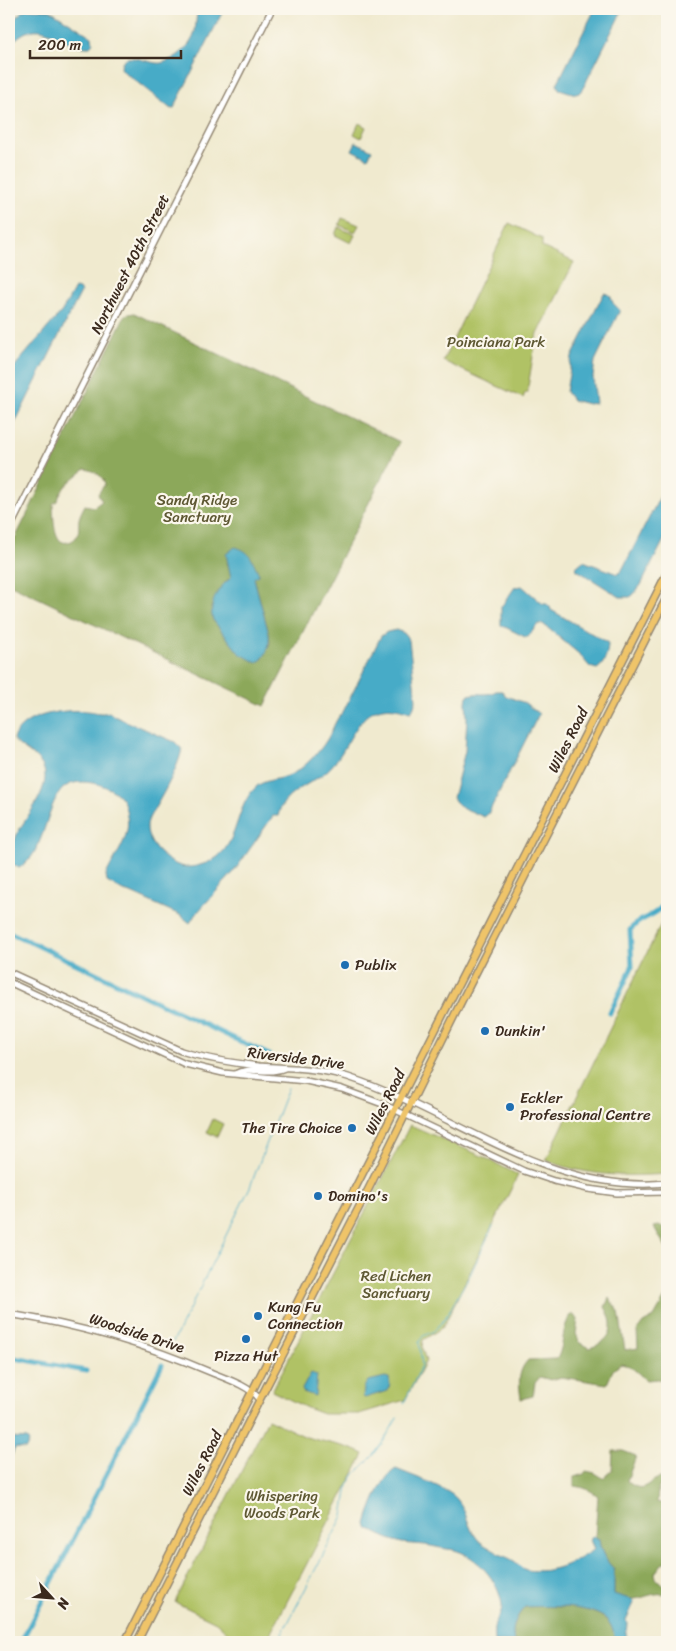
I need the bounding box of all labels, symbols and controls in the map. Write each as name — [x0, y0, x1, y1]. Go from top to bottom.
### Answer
scale bar — [30, 28, 181, 60]
text: 200 m — [38, 32, 82, 58]
street label: Northwest 40th Street — [83, 189, 177, 339]
park label: Poinciana Park — [447, 329, 545, 355]
park label: Sandy Ridge Sanctuary — [157, 487, 237, 530]
street label: Wiles Road — [540, 702, 596, 777]
place label: Publix — [355, 952, 397, 978]
marker: Publix — [339, 959, 351, 971]
place label: Dunkin' — [495, 1018, 546, 1044]
marker: Dunkin' — [479, 1025, 491, 1037]
street label: Riverside Drive — [246, 1039, 346, 1077]
street label: Wiles Road — [357, 1064, 413, 1139]
place label: Eckler Professional Centre — [520, 1085, 651, 1128]
marker: Eckler Professional Centre — [504, 1101, 516, 1113]
place label: The Tire Choice — [241, 1115, 342, 1141]
marker: The Tire Choice — [346, 1122, 358, 1134]
place label: Domino's — [328, 1183, 388, 1209]
marker: Domino's — [312, 1190, 324, 1202]
park label: Red Lichen Sanctuary — [361, 1263, 431, 1306]
place label: Kung Fu Connection — [268, 1294, 343, 1337]
street label: Woodside Drive — [86, 1305, 188, 1361]
marker: Kung Fu Connection — [252, 1310, 264, 1322]
marker: Pizza Hut — [240, 1333, 252, 1345]
place label: Pizza Hut — [214, 1343, 279, 1369]
street label: Wiles Road — [174, 1425, 230, 1500]
park label: Whispering Woods Park — [244, 1483, 321, 1526]
north arrow — [28, 1574, 78, 1624]
text: N — [50, 1593, 77, 1614]

